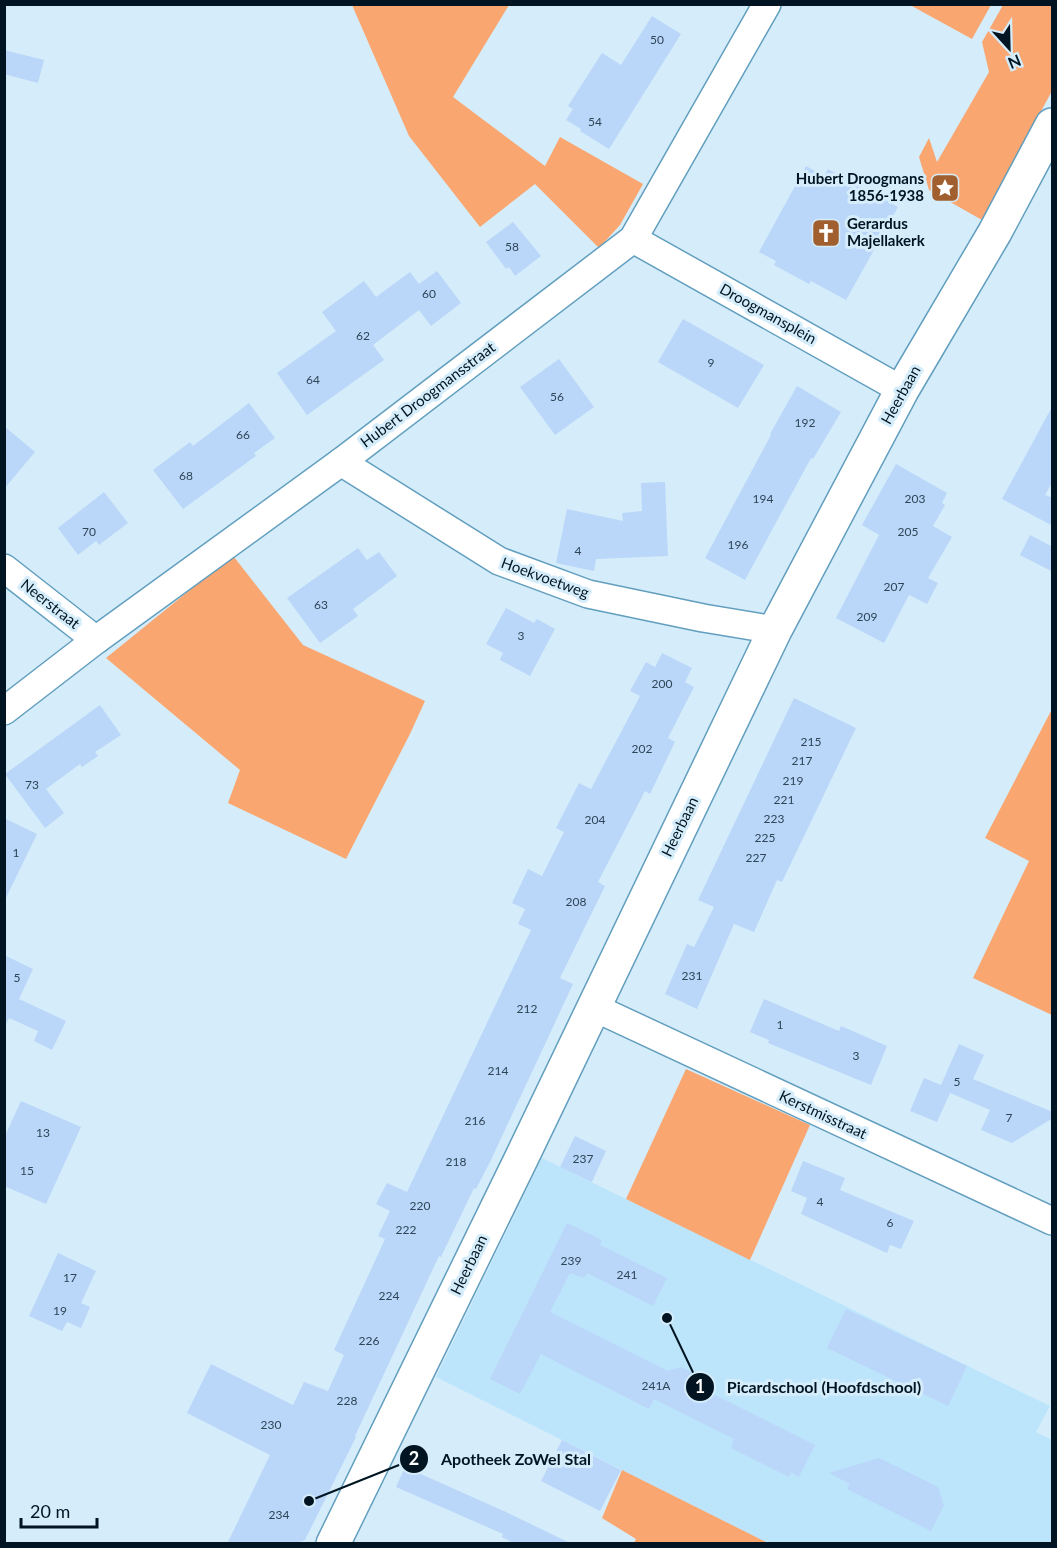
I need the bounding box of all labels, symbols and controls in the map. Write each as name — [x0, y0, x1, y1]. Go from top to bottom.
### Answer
north arrow — [979, 18, 1039, 78]
house number: 50 — [650, 32, 664, 47]
text: N — [1006, 51, 1024, 73]
house number: 54 — [588, 114, 602, 129]
place label: Hubert Droogmans 1856-1938 — [796, 169, 924, 204]
place icon: Hubert Droogmans 1856-1938 — [929, 172, 961, 204]
place label: Gerardus Majellakerk — [847, 214, 926, 249]
church icon: Gerardus Majellakerk — [810, 217, 842, 249]
house number: 58 — [505, 239, 519, 254]
street label: Droogmansplein — [717, 279, 820, 347]
house number: 60 — [422, 286, 436, 301]
house number: 62 — [356, 328, 370, 343]
street label: Hubert Droogmansstraat — [357, 337, 499, 451]
house number: 9 — [708, 355, 715, 370]
street label: Heerbaan — [877, 362, 924, 427]
house number: 64 — [306, 372, 320, 387]
house number: 56 — [550, 389, 564, 404]
house number: 192 — [795, 415, 815, 430]
house number: 66 — [236, 427, 250, 442]
house number: 68 — [179, 468, 193, 483]
house number: 194 — [753, 491, 773, 506]
house number: 203 — [905, 491, 925, 506]
house number: 70 — [82, 524, 96, 539]
house number: 205 — [898, 524, 918, 539]
house number: 196 — [728, 537, 748, 552]
house number: 4 — [575, 543, 582, 558]
street label: Hoekvoetweg — [499, 553, 592, 601]
street label: Neerstraat — [18, 575, 84, 632]
house number: 207 — [884, 579, 904, 594]
house number: 63 — [314, 597, 328, 612]
house number: 209 — [857, 609, 877, 624]
house number: 3 — [518, 628, 525, 643]
house number: 200 — [652, 676, 672, 691]
house number: 215 — [801, 734, 821, 749]
house number: 202 — [632, 741, 652, 756]
house number: 217 — [792, 753, 812, 768]
house number: 219 — [783, 773, 803, 788]
house number: 73 — [25, 777, 39, 792]
house number: 221 — [774, 792, 794, 807]
street label: Heerbaan — [657, 794, 701, 859]
house number: 223 — [764, 811, 784, 826]
house number: 204 — [585, 812, 605, 827]
house number: 225 — [755, 830, 775, 845]
house number: 1 — [13, 845, 20, 860]
house number: 227 — [746, 850, 766, 865]
house number: 208 — [566, 894, 586, 909]
house number: 231 — [682, 968, 702, 983]
house number: 5 — [14, 970, 21, 985]
house number: 212 — [517, 1001, 537, 1016]
house number: 1 — [777, 1017, 784, 1032]
house number: 3 — [853, 1048, 860, 1063]
house number: 214 — [488, 1063, 508, 1078]
house number: 5 — [954, 1074, 961, 1089]
street label: Kerstmisstraat — [777, 1086, 871, 1142]
house number: 7 — [1006, 1110, 1013, 1125]
house number: 216 — [465, 1113, 485, 1128]
house number: 13 — [36, 1125, 50, 1140]
house number: 237 — [573, 1151, 593, 1166]
house number: 218 — [446, 1154, 466, 1169]
house number: 15 — [20, 1163, 34, 1178]
house number: 4 — [817, 1194, 824, 1209]
house number: 220 — [410, 1198, 430, 1213]
house number: 6 — [887, 1215, 894, 1230]
house number: 222 — [396, 1222, 416, 1237]
street label: Heerbaan — [446, 1232, 490, 1297]
house number: 239 — [561, 1253, 581, 1268]
house number: 241 — [617, 1267, 637, 1282]
house number: 17 — [63, 1270, 77, 1285]
house number: 224 — [379, 1288, 399, 1303]
house number: 19 — [53, 1303, 67, 1318]
house number: 226 — [359, 1333, 379, 1348]
callout: Picardschool (Hoofdschool) — [685, 1370, 933, 1404]
text: 1 — [695, 1375, 705, 1397]
text: Picardschool (Hoofdschool) — [727, 1377, 921, 1396]
house number: 241A — [641, 1378, 671, 1393]
house number: 228 — [337, 1393, 357, 1408]
house number: 230 — [261, 1417, 281, 1432]
callout: Apotheek ZoWel Stal — [399, 1442, 603, 1476]
text: 2 — [409, 1447, 419, 1469]
text: Apotheek ZoWel Stal — [440, 1449, 591, 1468]
scale bar — [21, 1491, 98, 1529]
text: 20 m — [30, 1500, 70, 1522]
house number: 234 — [269, 1507, 289, 1522]

